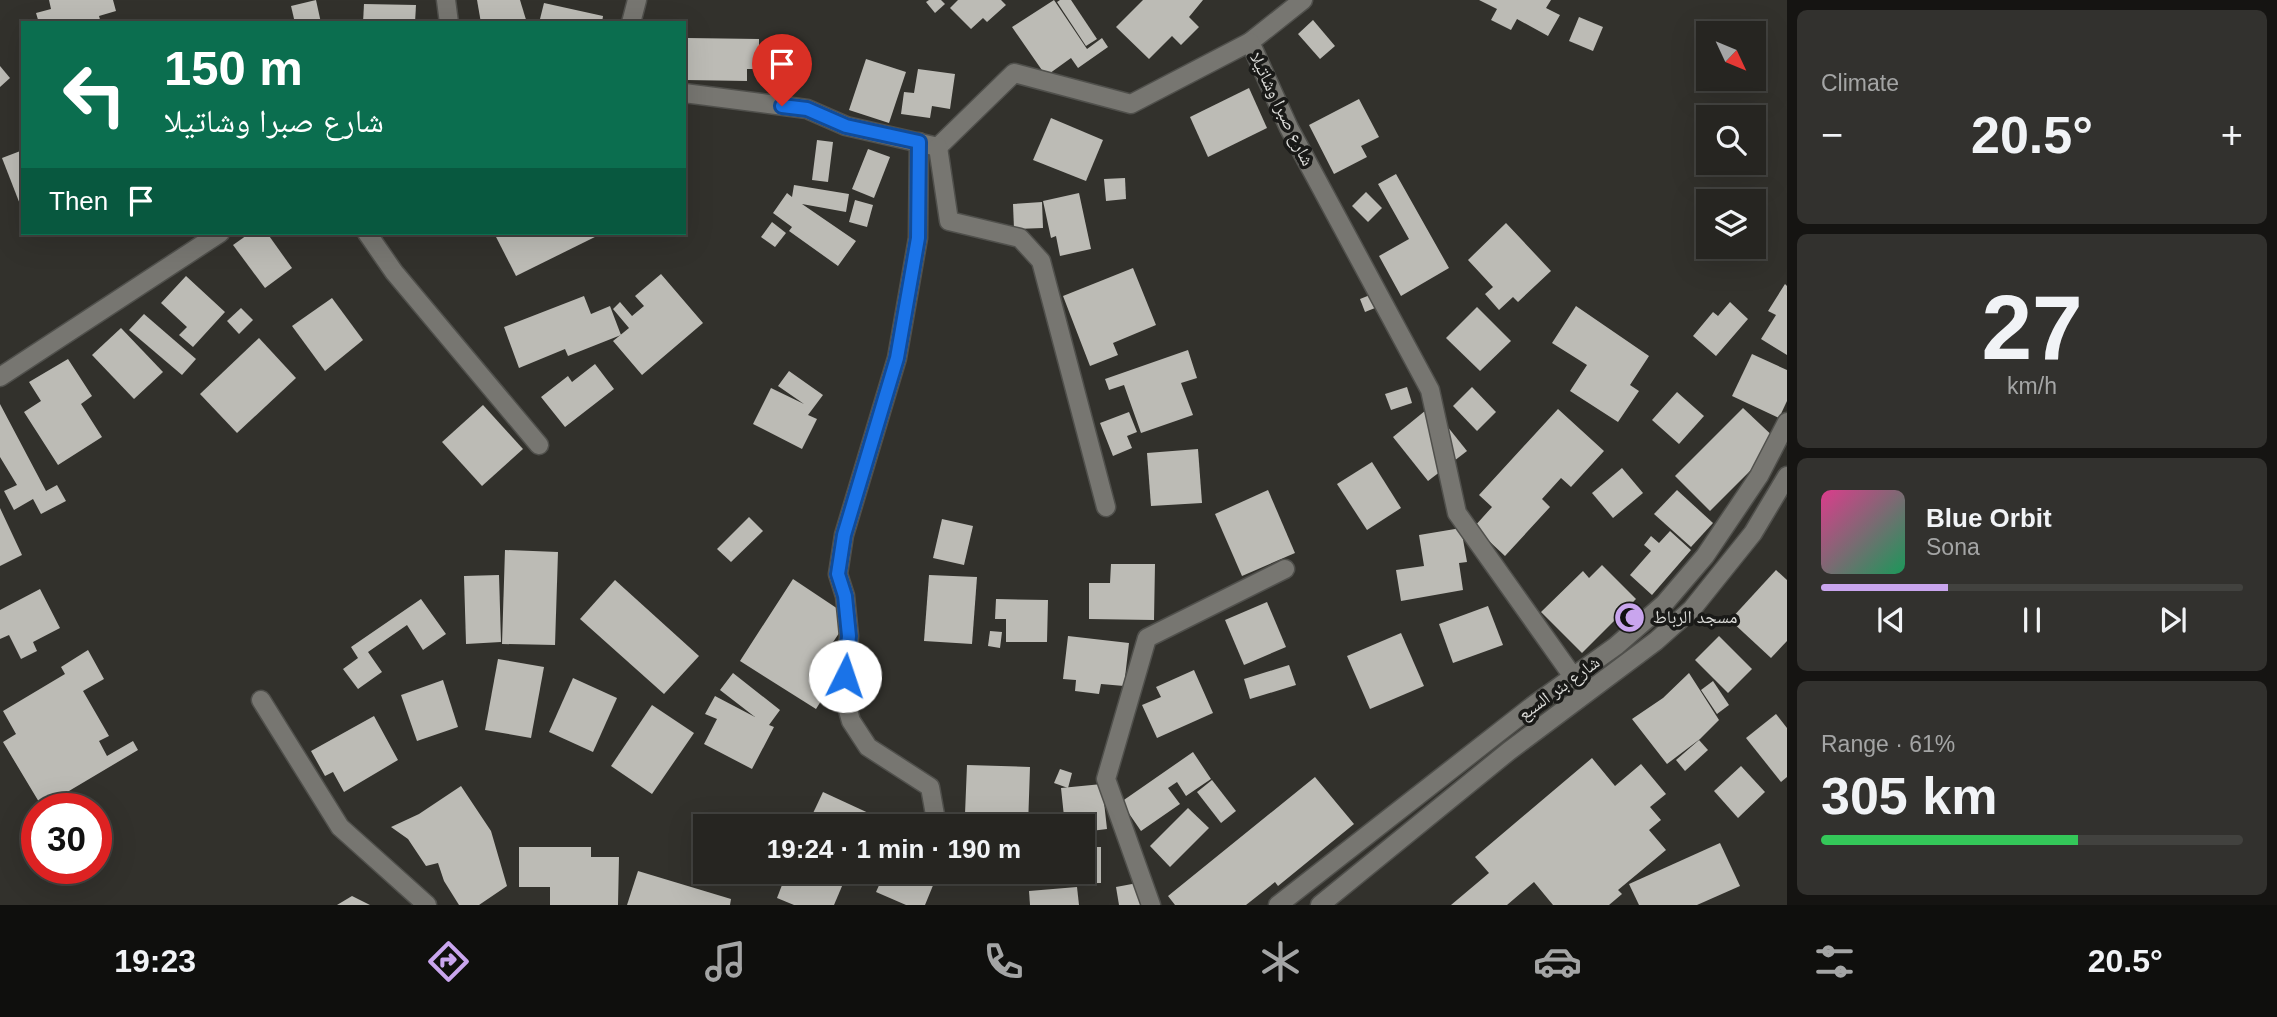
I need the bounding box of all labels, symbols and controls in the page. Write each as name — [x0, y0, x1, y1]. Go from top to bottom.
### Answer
north arrow — [1696, 21, 1766, 91]
map controls — [1696, 21, 1766, 259]
pin — [752, 34, 812, 106]
text: 150 m — [164, 41, 303, 95]
icon: arrive — [763, 45, 801, 83]
icon: left — [49, 49, 140, 140]
street label: شارع صبرا وشاتيلا — [1245, 49, 1318, 169]
text: Climate — [1821, 70, 1899, 96]
text: شارع صبرا وشاتيلا — [164, 103, 384, 139]
button: search — [1696, 105, 1766, 175]
text: 20.5° — [1971, 106, 2093, 164]
text: − — [1821, 114, 1843, 156]
text: + — [2221, 114, 2243, 156]
icon: arrive — [122, 182, 160, 220]
text: Then — [49, 186, 108, 216]
button: layers — [1696, 189, 1766, 259]
text: 27 — [1981, 277, 2083, 378]
text: km/h — [2007, 373, 2057, 399]
text: Blue Orbit — [1926, 503, 2052, 533]
text: Sona — [1926, 534, 1980, 560]
mosque icon: مسجد الرباط — [1613, 600, 1647, 634]
icon: previous — [1872, 601, 1910, 639]
icon: pause — [2013, 601, 2051, 639]
icon: next — [2154, 601, 2192, 639]
place label: مسجد الرباط — [1653, 607, 1737, 628]
position arrow — [808, 639, 882, 713]
street label: شارع بئر السبع — [1514, 652, 1605, 726]
text: Range · 61% — [1821, 731, 1955, 757]
text: 305 km — [1821, 767, 1997, 825]
speed limit sign: 30 — [21, 793, 112, 884]
text: 19:24 · 1 min · 190 m — [767, 834, 1021, 864]
icon: directions — [424, 937, 473, 986]
icon: music — [701, 937, 750, 986]
icon: phone — [979, 937, 1028, 986]
icon: climate — [1256, 937, 1305, 986]
icon: car — [1533, 937, 1582, 986]
icon: filters — [1810, 937, 1859, 986]
text: 19:23 — [114, 943, 196, 979]
text: 20.5° — [2088, 943, 2163, 979]

